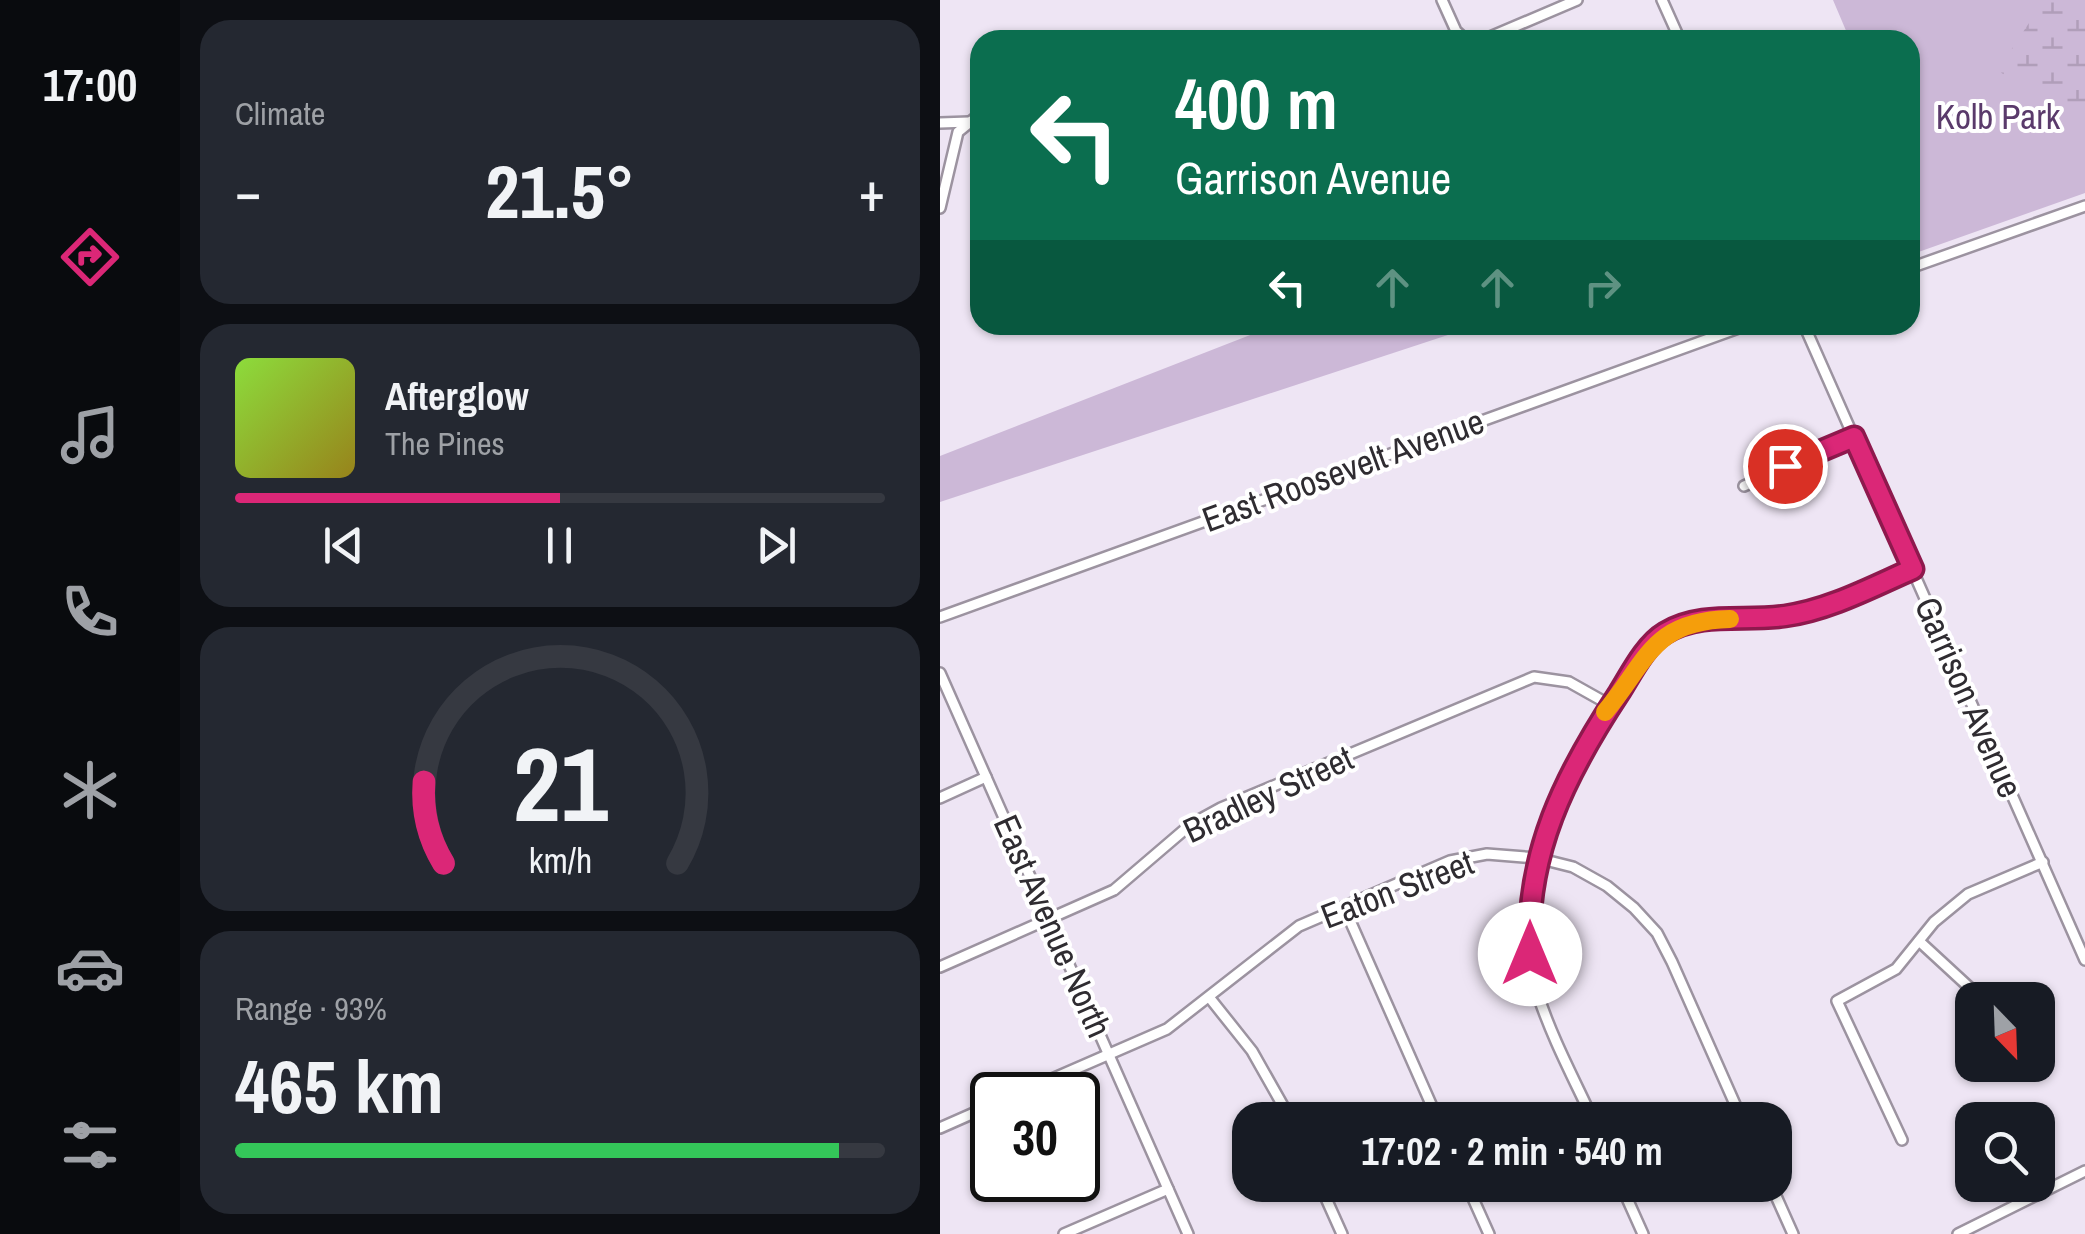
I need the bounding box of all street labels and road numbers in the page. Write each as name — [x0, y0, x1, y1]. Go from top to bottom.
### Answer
street label: East Roosevelt Avenue — [1196, 397, 1490, 543]
street label: Garrison Avenue — [1904, 589, 2034, 805]
street label: Bradley Street — [1176, 734, 1360, 854]
street label: East Avenue North — [983, 807, 1123, 1045]
street label: Eaton Street — [1314, 838, 1480, 940]

